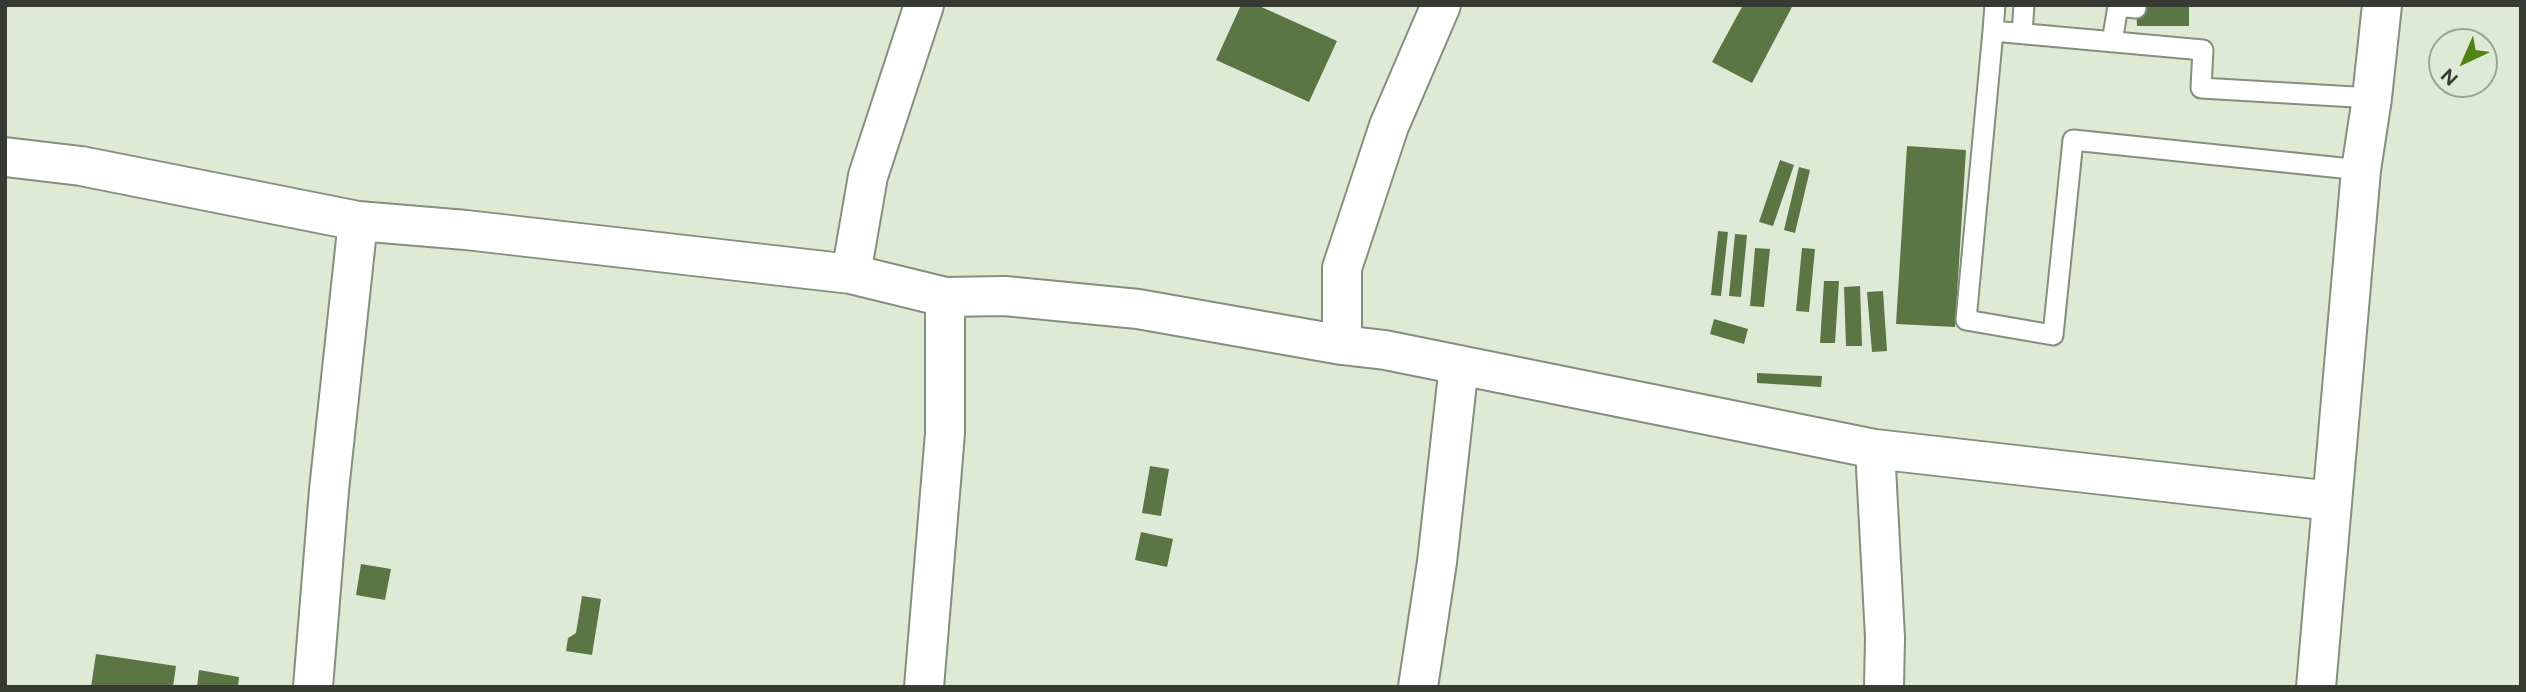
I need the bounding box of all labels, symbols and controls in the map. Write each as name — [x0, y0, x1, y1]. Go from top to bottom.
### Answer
north arrow — [2428, 28, 2498, 98]
text: N — [2436, 64, 2463, 90]

